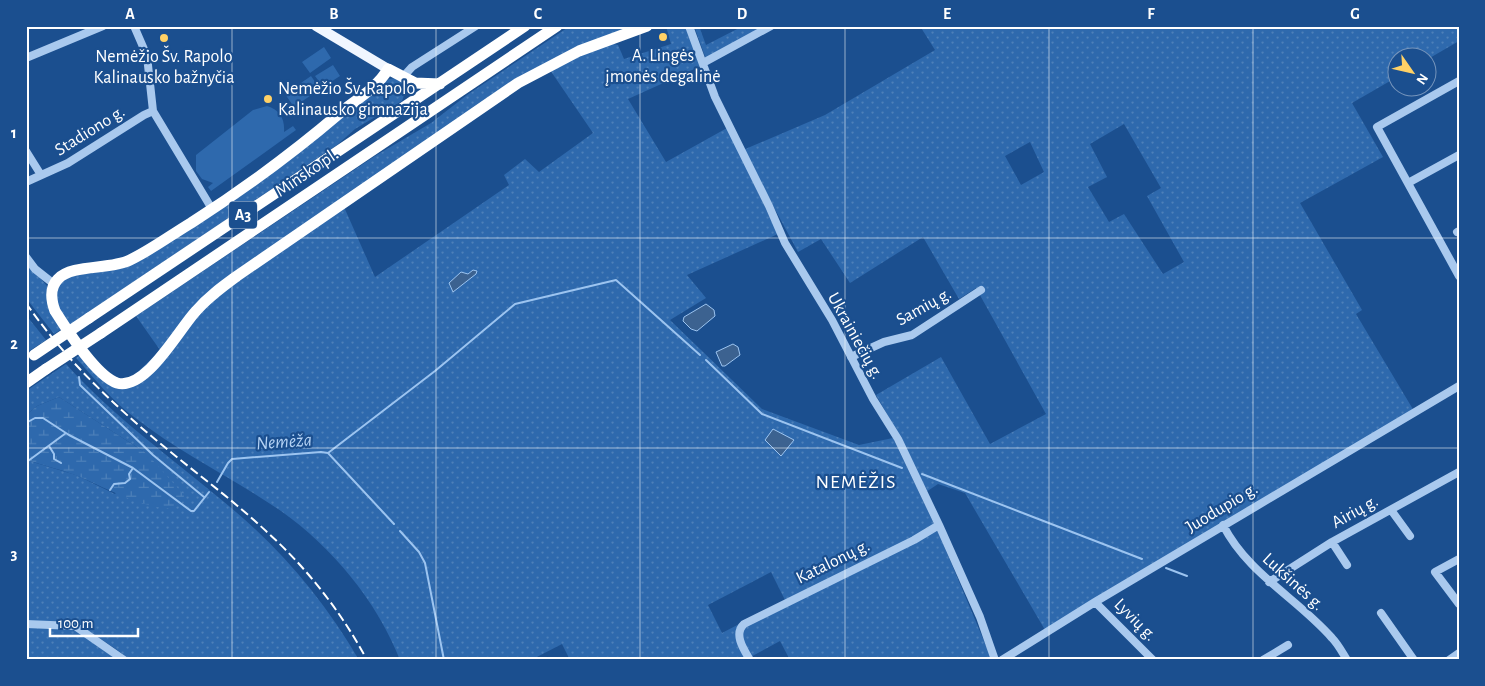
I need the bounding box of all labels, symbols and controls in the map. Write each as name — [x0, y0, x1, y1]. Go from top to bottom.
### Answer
text: A — [125, 6, 135, 22]
text: B — [329, 6, 339, 22]
text: C — [534, 6, 543, 22]
text: D — [737, 6, 748, 22]
text: E — [943, 6, 951, 22]
text: F — [1147, 6, 1155, 22]
text: G — [1350, 6, 1360, 22]
marker: A. Lingės įmonės degalinė — [657, 31, 669, 43]
marker: Nemėžio Šv. Rapolo Kalinausko bažnyčia — [158, 32, 170, 44]
place label: Nemėžio Šv. Rapolo Kalinausko bažnyčia — [94, 45, 234, 87]
place label: A. Lingės įmonės degalinė — [605, 47, 721, 86]
north arrow — [1388, 48, 1438, 98]
text: N — [1413, 71, 1430, 87]
place label: Nemėžio Šv. Rapolo Kalinausko gimnazija — [278, 77, 428, 119]
marker: Nemėžio Šv. Rapolo Kalinausko gimnazija — [262, 93, 274, 105]
street label: Stadiono g. — [52, 102, 128, 160]
text: 1 — [11, 125, 17, 141]
street label: Minsko pl. — [272, 145, 342, 201]
road number: A3 — [229, 202, 257, 228]
street label: Samių g. — [893, 285, 955, 329]
street label: Ukrainiečių g. — [824, 290, 886, 382]
text: 2 — [10, 336, 18, 352]
water label: Nemėža — [255, 431, 313, 453]
district label: NEMĖŽIS — [815, 471, 897, 492]
street label: Juodupio g. — [1183, 480, 1261, 536]
street label: Airių g. — [1329, 492, 1381, 532]
street label: Katalonų g. — [793, 536, 873, 588]
text: 3 — [11, 546, 18, 562]
street label: Lukšinės g. — [1259, 550, 1327, 614]
street label: Lyvių g. — [1110, 595, 1160, 645]
scale bar — [50, 606, 138, 638]
text: 100 m — [58, 616, 93, 631]

